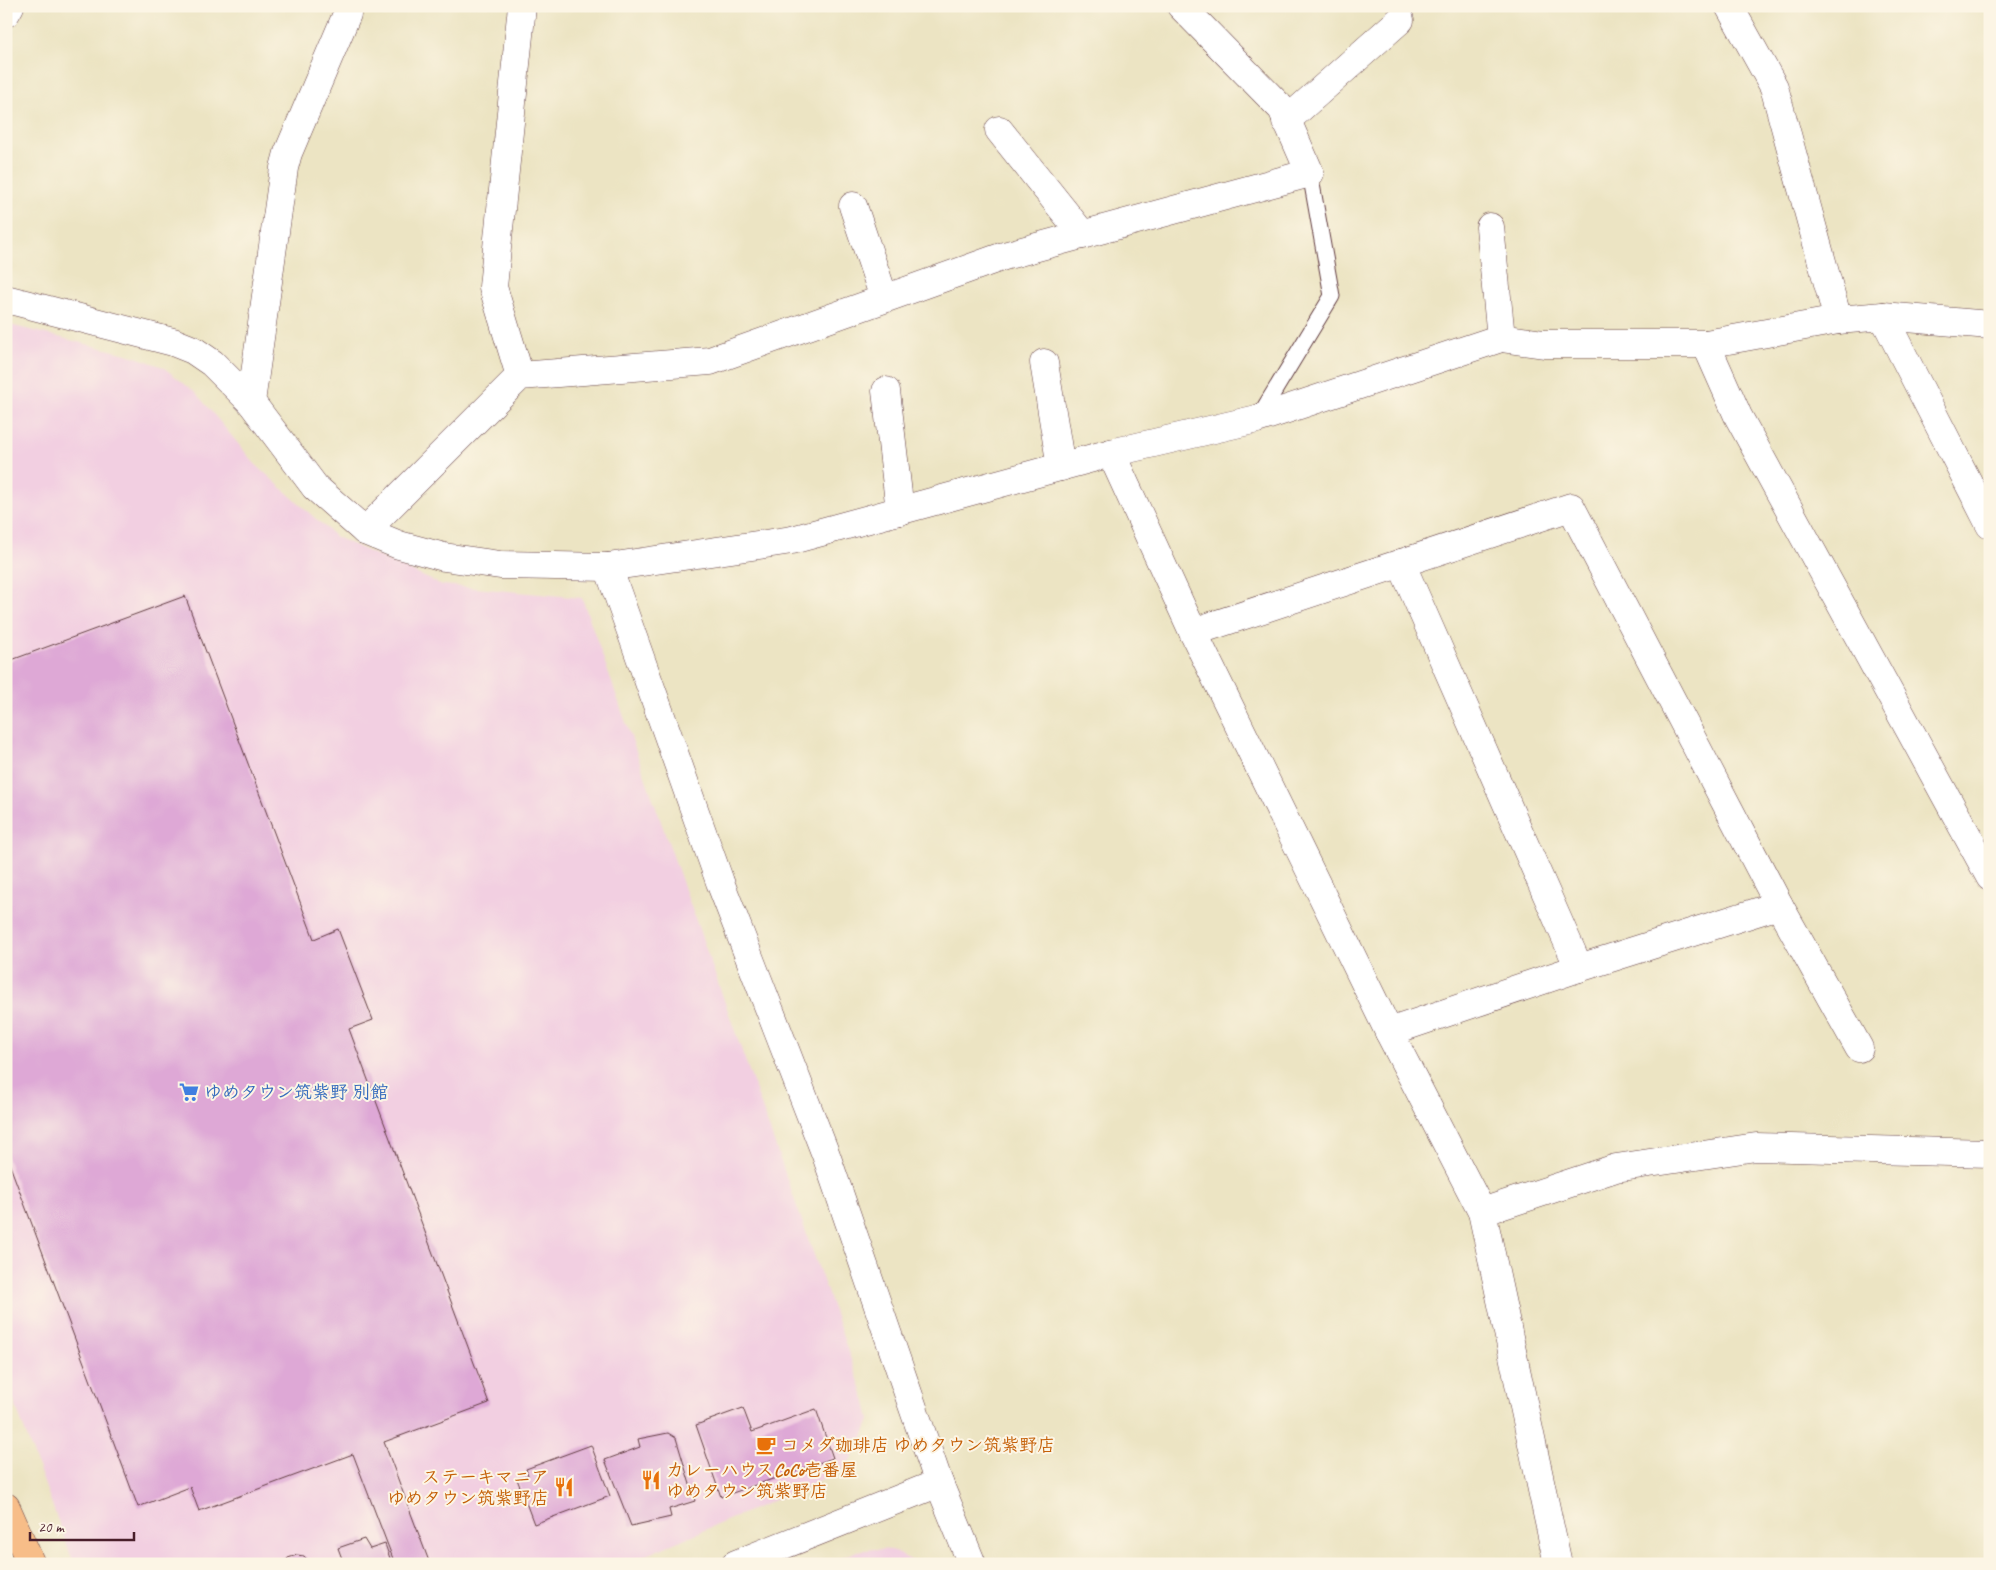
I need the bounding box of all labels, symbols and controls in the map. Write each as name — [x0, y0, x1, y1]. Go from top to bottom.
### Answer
supermarket icon: ゆめタウン筑紫野 別館 — [178, 1081, 200, 1103]
place label: ゆめタウン筑紫野 別館 — [204, 1081, 388, 1103]
cafe icon: コメダ珈琲店 ゆめタウン筑紫野店 — [755, 1434, 777, 1456]
place label: コメダ珈琲店 ゆめタウン筑紫野店 — [781, 1434, 1055, 1456]
place label: カレーハウスCoCo壱番屋 ゆめタウン筑紫野店 — [666, 1459, 858, 1502]
place label: ステーキマニア ゆめタウン筑紫野店 — [387, 1466, 549, 1509]
restaurant icon: カレーハウスCoCo壱番屋 ゆめタウン筑紫野店 — [640, 1469, 662, 1491]
restaurant icon: ステーキマニア ゆめタウン筑紫野店 — [553, 1476, 575, 1498]
scale bar — [30, 1510, 134, 1542]
text: 20 m — [38, 1518, 65, 1537]

